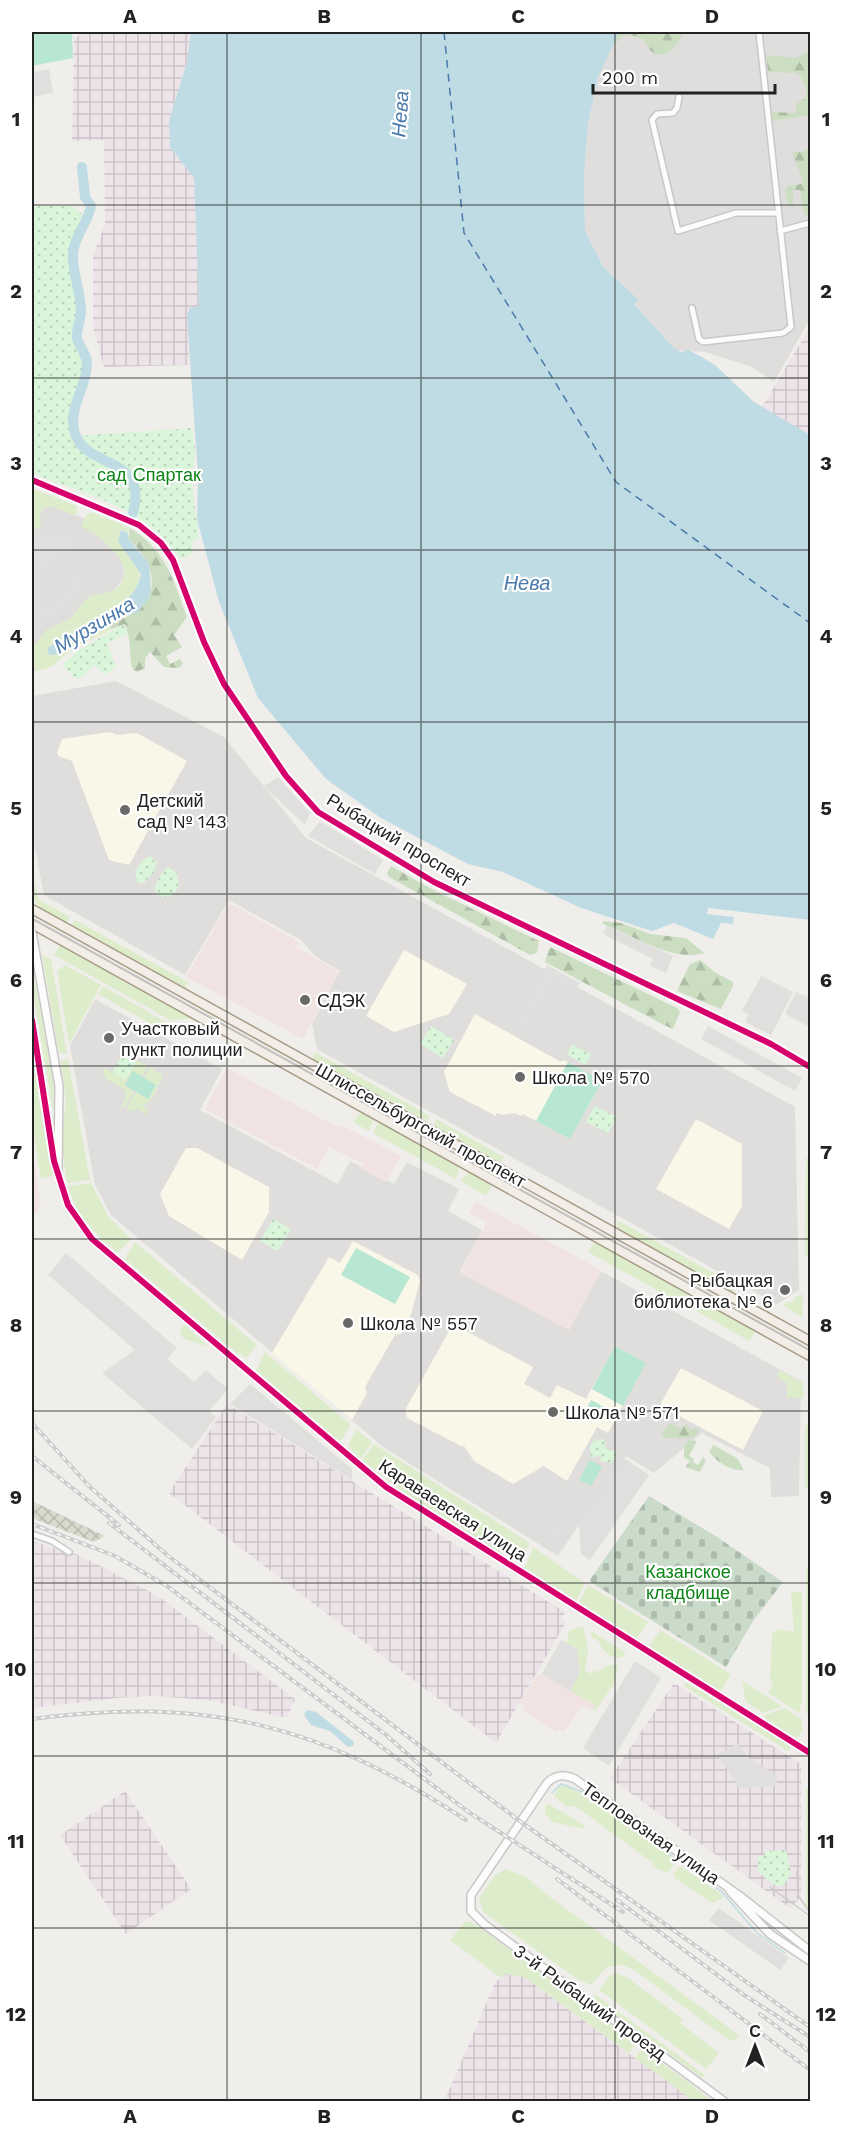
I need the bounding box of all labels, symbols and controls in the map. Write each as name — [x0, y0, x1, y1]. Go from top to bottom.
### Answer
text: A — [123, 4, 137, 28]
text: B — [317, 4, 331, 28]
text: C — [511, 4, 525, 28]
text: D — [705, 4, 719, 28]
scale bar — [593, 57, 774, 95]
text: 200 m — [602, 67, 658, 88]
water label: Нева — [386, 90, 414, 138]
text: 1 — [12, 107, 20, 131]
text: 1 — [822, 107, 830, 131]
text: 2 — [10, 279, 22, 303]
text: 2 — [820, 279, 832, 303]
text: 3 — [10, 451, 22, 475]
text: 3 — [820, 451, 832, 475]
park label: сад Спартак — [97, 464, 201, 485]
water label: Нева — [504, 571, 550, 595]
water label: Мурзинка — [49, 592, 139, 658]
text: 4 — [10, 624, 23, 648]
text: 4 — [820, 624, 833, 648]
street label: Рыбацкий проспект — [323, 789, 475, 891]
place label: Детский сад № 143 — [137, 790, 227, 832]
text: 5 — [10, 796, 22, 820]
text: 5 — [820, 796, 832, 820]
marker: Детский сад № 143 — [118, 803, 132, 817]
text: 6 — [10, 968, 22, 992]
text: 6 — [820, 968, 832, 992]
place label: СДЭК — [317, 990, 366, 1011]
marker: СДЭК — [298, 993, 312, 1007]
place label: Участковый пункт полиции — [121, 1018, 243, 1060]
marker: Участковый пункт полиции — [102, 1031, 116, 1045]
street label: Шлиссельбургский проспект — [312, 1058, 530, 1192]
place label: Школа № 570 — [532, 1067, 650, 1088]
marker: Школа № 570 — [513, 1070, 527, 1084]
text: 7 — [10, 1140, 22, 1164]
text: 7 — [820, 1140, 832, 1164]
place label: Рыбацкая библиотека № 6 — [634, 1270, 773, 1312]
marker: Рыбацкая библиотека № 6 — [778, 1283, 792, 1297]
text: 8 — [10, 1313, 22, 1337]
place label: Школа № 557 — [360, 1313, 478, 1334]
text: 8 — [820, 1313, 832, 1337]
marker: Школа № 557 — [341, 1316, 355, 1330]
place label: Школа № 571 — [565, 1402, 679, 1423]
marker: Школа № 571 — [546, 1405, 560, 1419]
street label: Караваевская улица — [375, 1454, 532, 1566]
text: 9 — [10, 1485, 22, 1509]
text: 9 — [820, 1485, 832, 1509]
park label: Казанское кладбище — [645, 1561, 731, 1603]
text: 10 — [5, 1657, 27, 1681]
text: 10 — [815, 1657, 837, 1681]
street label: Тепловозная улица — [578, 1778, 725, 1889]
text: 11 — [7, 1829, 25, 1853]
text: 11 — [817, 1829, 835, 1853]
street label: 3-й Рыбацкий проезд — [510, 1940, 671, 2065]
text: 12 — [6, 2002, 26, 2026]
text: 12 — [816, 2002, 836, 2026]
north arrow — [725, 2016, 785, 2076]
text: С — [749, 2022, 761, 2041]
text: A — [123, 2104, 137, 2128]
text: B — [317, 2104, 331, 2128]
text: C — [511, 2104, 525, 2128]
text: D — [705, 2104, 719, 2128]

